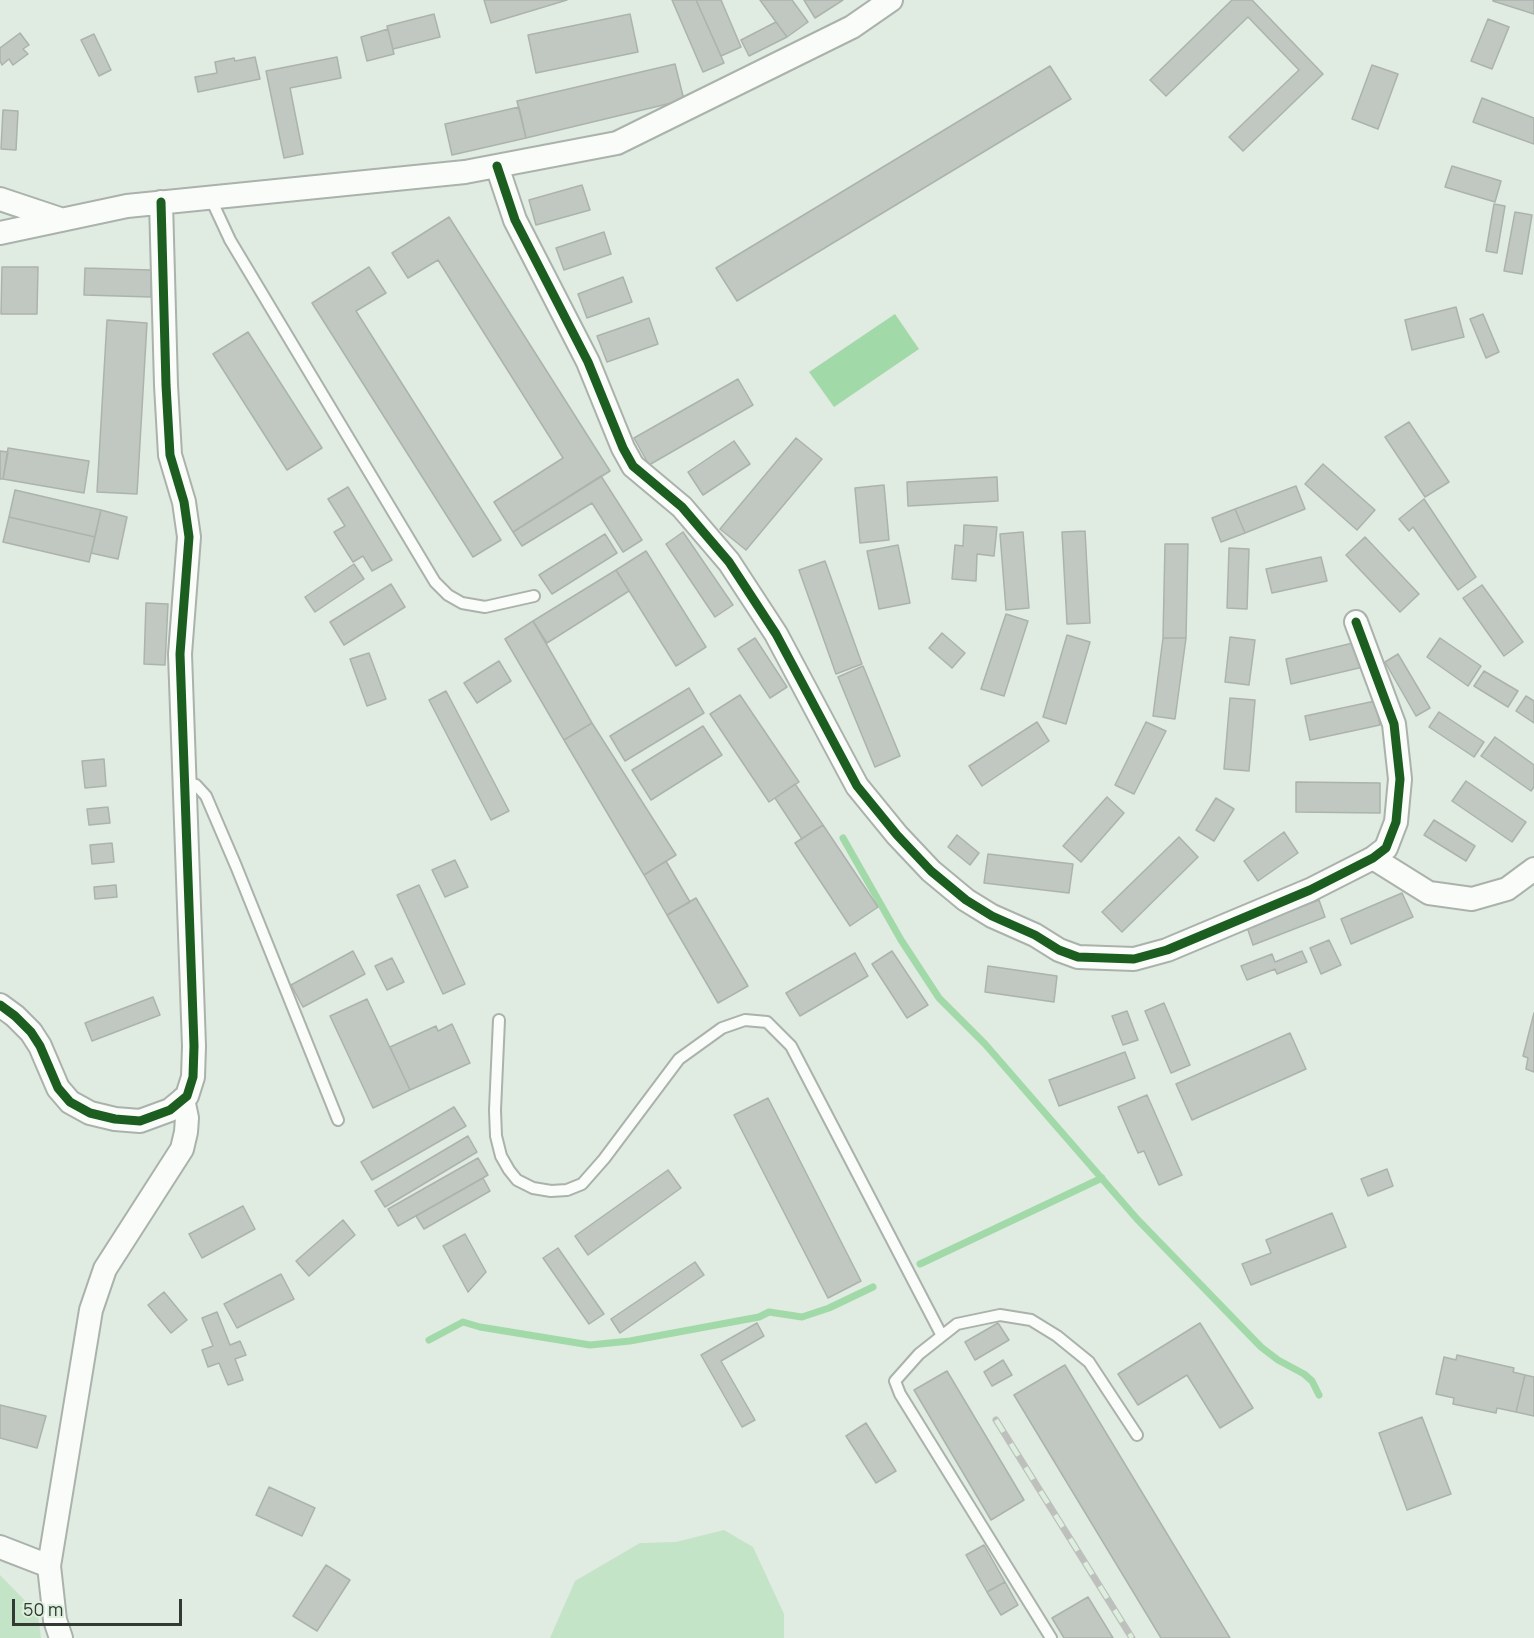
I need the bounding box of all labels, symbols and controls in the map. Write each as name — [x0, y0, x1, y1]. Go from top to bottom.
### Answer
scale bar — [15, 1587, 184, 1625]
text: 50 m — [23, 1597, 63, 1621]

